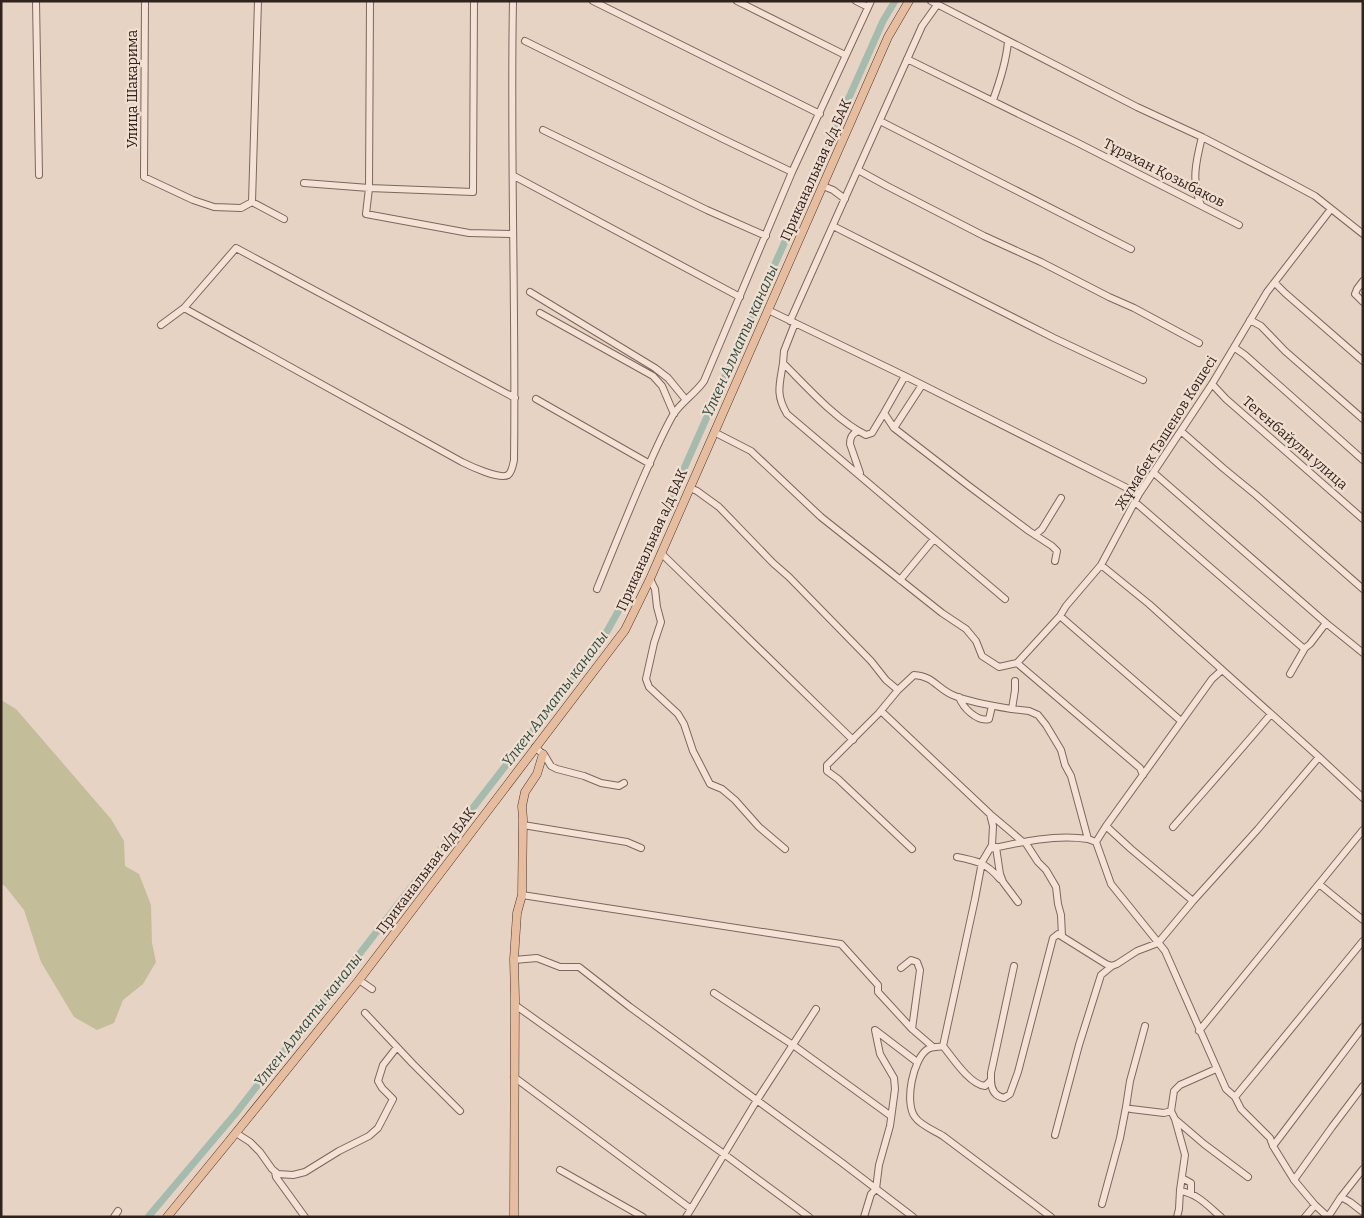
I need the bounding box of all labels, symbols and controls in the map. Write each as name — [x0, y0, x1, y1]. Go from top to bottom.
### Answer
street label: Улица Шакарима — [124, 29, 141, 148]
street label: Приканальная а/д БАК — [777, 96, 855, 244]
street label: Тұрахан Қозыбаков — [1100, 135, 1228, 211]
water label: Үлкен Алматы каналы — [698, 262, 782, 420]
street label: Жұмабек Тәшенов Көшесі — [1111, 353, 1221, 513]
street label: Тегенбайулы улица — [1239, 393, 1351, 494]
street label: Приканальная а/д БАК — [613, 466, 691, 614]
water label: Үлкен Алматы каналы — [498, 628, 612, 770]
street label: Приканальная а/д БАК — [373, 804, 479, 938]
water label: Үлкен Алматы каналы — [250, 949, 366, 1091]

